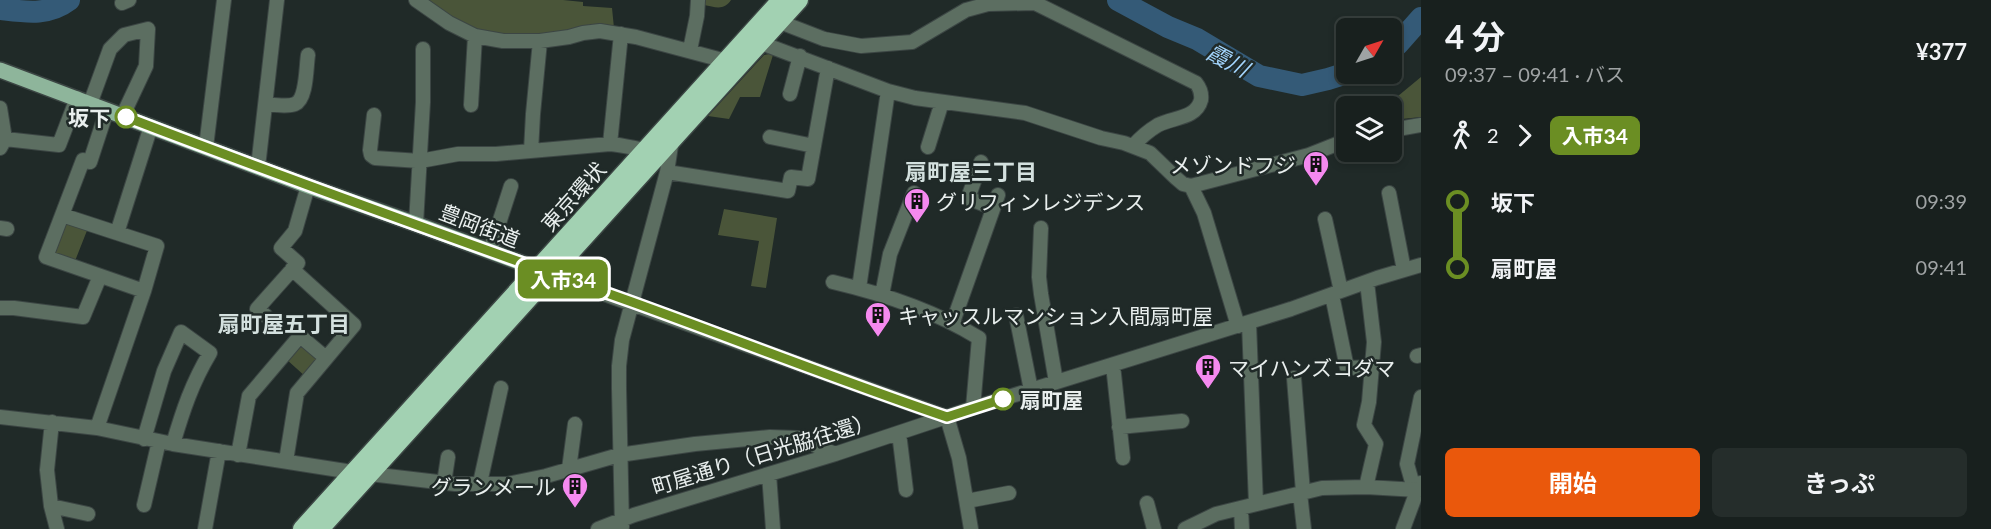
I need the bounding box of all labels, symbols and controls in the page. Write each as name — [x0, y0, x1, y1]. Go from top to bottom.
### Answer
text: 4 分 — [1445, 16, 1505, 56]
north arrow — [1336, 18, 1402, 84]
map controls — [1336, 18, 1402, 162]
water label: 霞川 — [1202, 38, 1256, 83]
text: ¥377 — [1916, 38, 1967, 65]
text: 09:37 – 09:41 · バス — [1445, 62, 1625, 86]
button: layers — [1336, 96, 1402, 162]
place label: 坂下 — [68, 105, 110, 130]
marker: 坂下 — [115, 106, 137, 128]
icon: walk — [1445, 119, 1478, 152]
icon: forward — [1508, 119, 1541, 152]
text: 2 — [1487, 123, 1499, 147]
text: 入市34 — [1562, 123, 1628, 148]
building icon: メゾンドフジ — [1301, 149, 1331, 187]
place label: メゾンドフジ — [1170, 152, 1296, 177]
street label: 東京環状 — [536, 156, 610, 236]
district label: 扇町屋三丁目 — [905, 158, 1037, 185]
building icon: グリフィンレジデンス — [902, 186, 932, 224]
place label: グリフィンレジデンス — [936, 189, 1145, 214]
text: 坂下 — [1491, 189, 1535, 216]
text: 09:39 — [1916, 189, 1967, 213]
street label: 豊岡街道 — [436, 198, 524, 252]
text: 扇町屋 — [1491, 255, 1557, 282]
text: 09:41 — [1916, 255, 1967, 279]
line badge: 入市34 — [521, 260, 605, 298]
text: 入市34 — [530, 267, 596, 292]
building icon: キャッスルマンション入間扇町屋 — [863, 300, 893, 338]
place label: キャッスルマンション入間扇町屋 — [898, 303, 1213, 328]
district label: 扇町屋五丁目 — [218, 310, 350, 337]
building icon: マイハンズコダマ — [1193, 352, 1223, 390]
place label: マイハンズコダマ — [1228, 355, 1395, 380]
place label: 扇町屋 — [1020, 387, 1083, 412]
marker: 扇町屋 — [992, 388, 1014, 410]
street label: 町屋通り（日光脇往還） — [649, 407, 877, 499]
button: 開始 — [1445, 448, 1700, 517]
button: きっぷ — [1712, 448, 1967, 517]
building icon: グランメール — [560, 471, 590, 509]
place label: グランメール — [431, 474, 556, 499]

